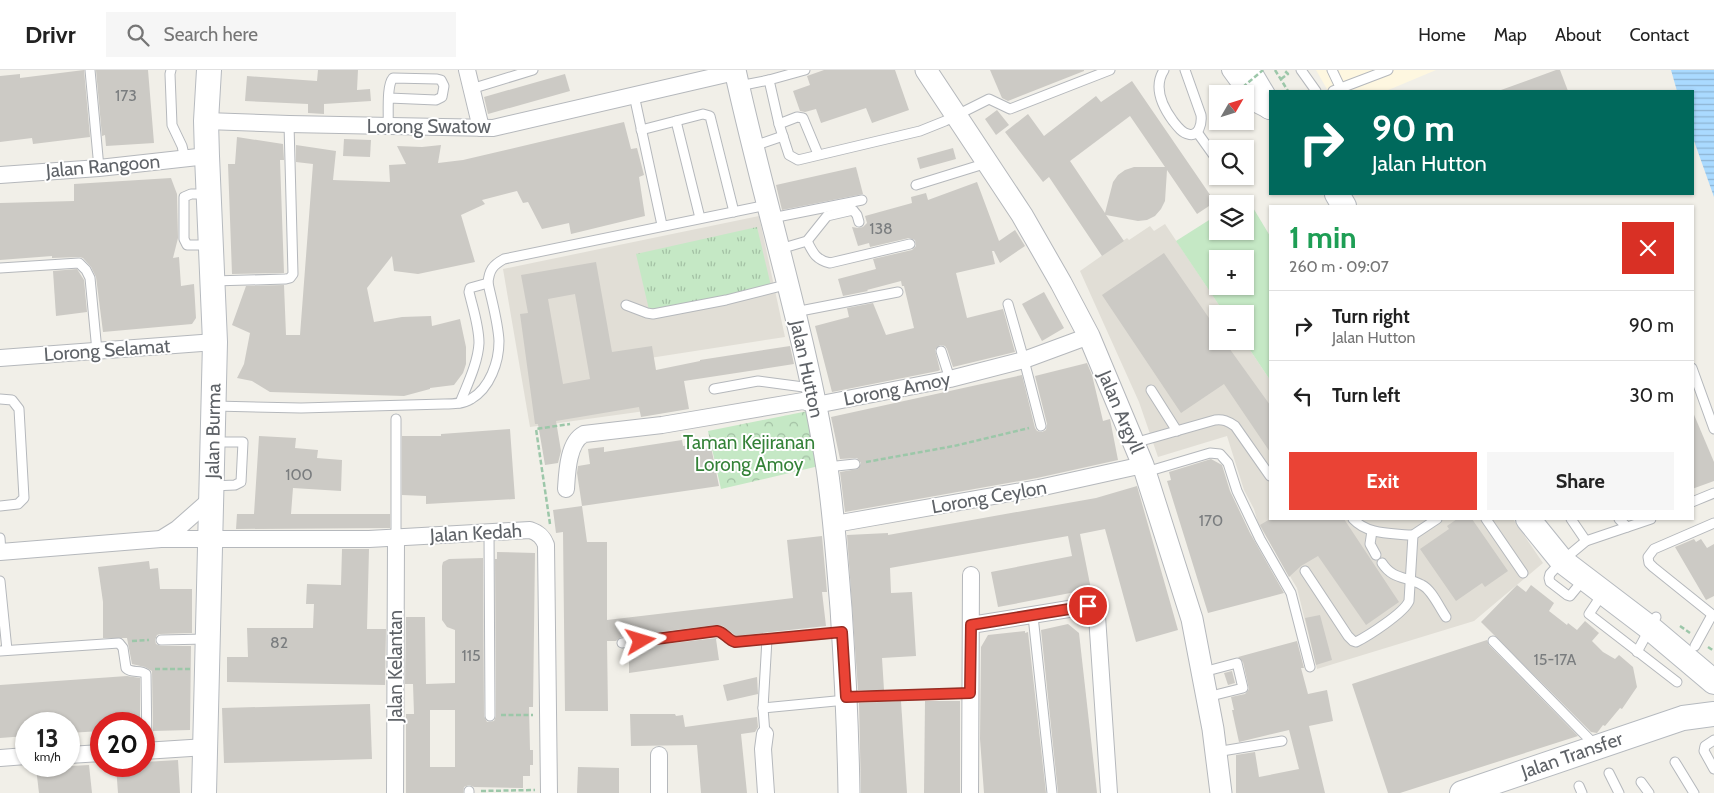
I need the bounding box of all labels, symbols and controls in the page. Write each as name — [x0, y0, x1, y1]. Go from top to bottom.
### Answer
search box — [106, 12, 456, 57]
text: Drivr — [25, 20, 76, 49]
icon: search — [124, 21, 152, 49]
text: Search here — [164, 23, 258, 46]
text: Home — [1418, 24, 1466, 46]
text: Map — [1494, 24, 1527, 46]
text: About — [1555, 24, 1601, 46]
text: Contact — [1629, 24, 1689, 46]
north arrow — [1209, 85, 1254, 130]
map controls — [1209, 85, 1254, 350]
house number: 173 — [115, 86, 137, 105]
text: 90 m — [1372, 107, 1455, 150]
icon: right — [1289, 110, 1354, 175]
street label: Lorong Swatow — [367, 115, 491, 138]
button: search — [1209, 140, 1254, 185]
street label: Jalan Rangoon — [44, 150, 161, 183]
text: Jalan Hutton — [1372, 150, 1487, 177]
button: layers — [1209, 195, 1254, 240]
house number: 138 — [869, 219, 893, 238]
text: 1 min — [1289, 219, 1357, 256]
button: close — [1622, 222, 1674, 274]
button: + — [1209, 250, 1254, 295]
text: 260 m · 09:07 — [1289, 257, 1389, 276]
button: − — [1209, 305, 1254, 350]
text: Turn right — [1332, 305, 1410, 328]
icon: right — [1289, 312, 1317, 340]
text: 90 m — [1629, 314, 1674, 337]
street label: Jalan Hutton — [785, 317, 829, 420]
text: Jalan Hutton — [1332, 328, 1416, 347]
street label: Lorong Selamat — [43, 334, 172, 366]
street label: Jalan Argyll — [1093, 366, 1149, 457]
street label: Lorong Amoy — [842, 367, 953, 411]
icon: left — [1289, 382, 1317, 410]
street label: Jalan Burma — [201, 383, 225, 480]
text: Turn left — [1332, 384, 1400, 407]
text: 30 m — [1630, 384, 1674, 407]
park label: Taman Kejiranan Lorong Amoy — [683, 431, 815, 476]
button: Exit — [1289, 452, 1477, 510]
button: Share — [1487, 452, 1674, 510]
house number: 100 — [285, 465, 313, 484]
street label: Lorong Ceylon — [930, 476, 1048, 518]
house number: 170 — [1199, 511, 1223, 530]
street label: Jalan Kedah — [428, 519, 523, 547]
pin — [1067, 585, 1109, 627]
icon: arrive — [1074, 592, 1102, 620]
street label: Jalan Kelantan — [384, 610, 407, 723]
position arrow — [614, 614, 666, 666]
house number: 82 — [270, 633, 288, 652]
house number: 115 — [461, 646, 481, 665]
house number: 15-17A — [1534, 650, 1577, 669]
speed limit sign: 20 — [90, 712, 155, 777]
text: 13 — [36, 723, 59, 753]
street label: Jalan Transfer — [1517, 727, 1626, 783]
text: km/h — [34, 749, 61, 764]

